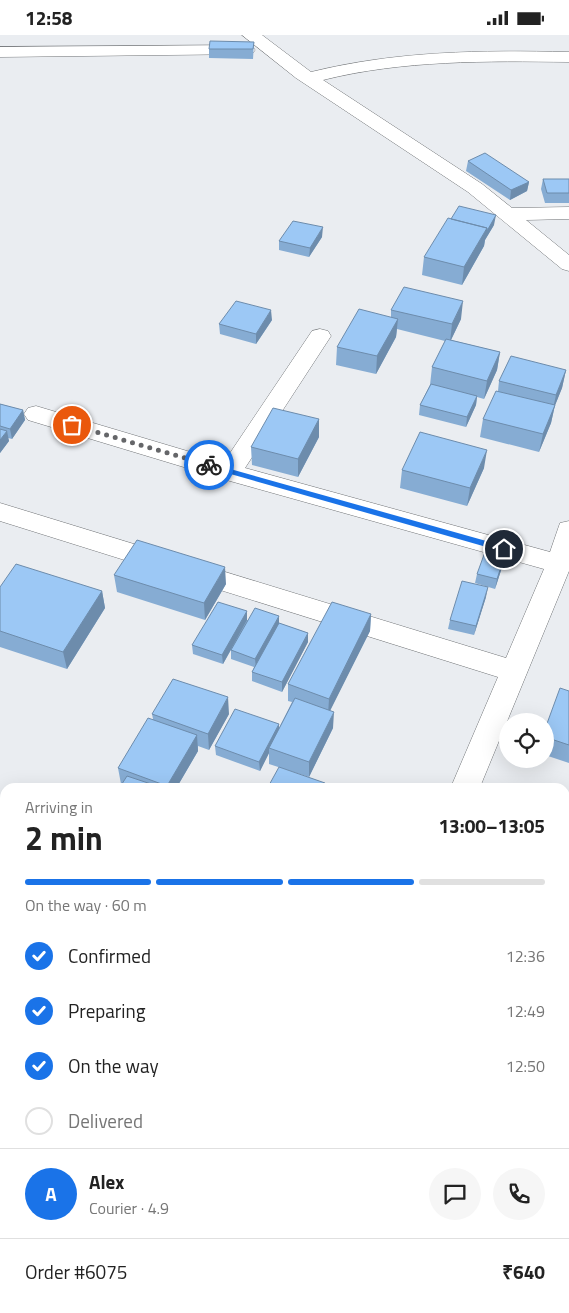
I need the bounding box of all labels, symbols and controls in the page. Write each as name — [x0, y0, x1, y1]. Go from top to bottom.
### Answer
text: 12:58 — [25, 3, 72, 32]
pin — [51, 404, 93, 446]
icon: bag — [58, 411, 86, 439]
courier — [184, 440, 234, 490]
icon: bike — [195, 451, 223, 479]
pin — [483, 528, 525, 570]
icon: home — [490, 535, 518, 563]
map controls — [499, 713, 554, 768]
button: locate — [499, 713, 554, 768]
text: Arriving in — [25, 795, 93, 819]
text: 13:00–13:05 — [438, 811, 545, 840]
text: 2 min — [25, 814, 103, 862]
text: On the way · 60 m — [25, 893, 147, 917]
text: Confirmed — [68, 941, 151, 970]
icon: check — [25, 942, 53, 970]
text: 12:36 — [506, 944, 545, 968]
text: Preparing — [68, 996, 145, 1025]
icon: check — [25, 997, 53, 1025]
text: 12:49 — [506, 999, 545, 1023]
text: On the way — [68, 1051, 159, 1080]
icon: check — [25, 1052, 53, 1080]
text: 12:50 — [506, 1054, 545, 1078]
text: Delivered — [68, 1106, 143, 1135]
text: Alex — [89, 1167, 124, 1196]
button: chat — [429, 1168, 481, 1220]
button: phone — [493, 1168, 545, 1220]
text: A — [45, 1179, 57, 1208]
text: Courier · 4.9 — [89, 1196, 169, 1220]
text: Order #6075 — [25, 1257, 127, 1286]
text: ₹640 — [502, 1257, 545, 1286]

